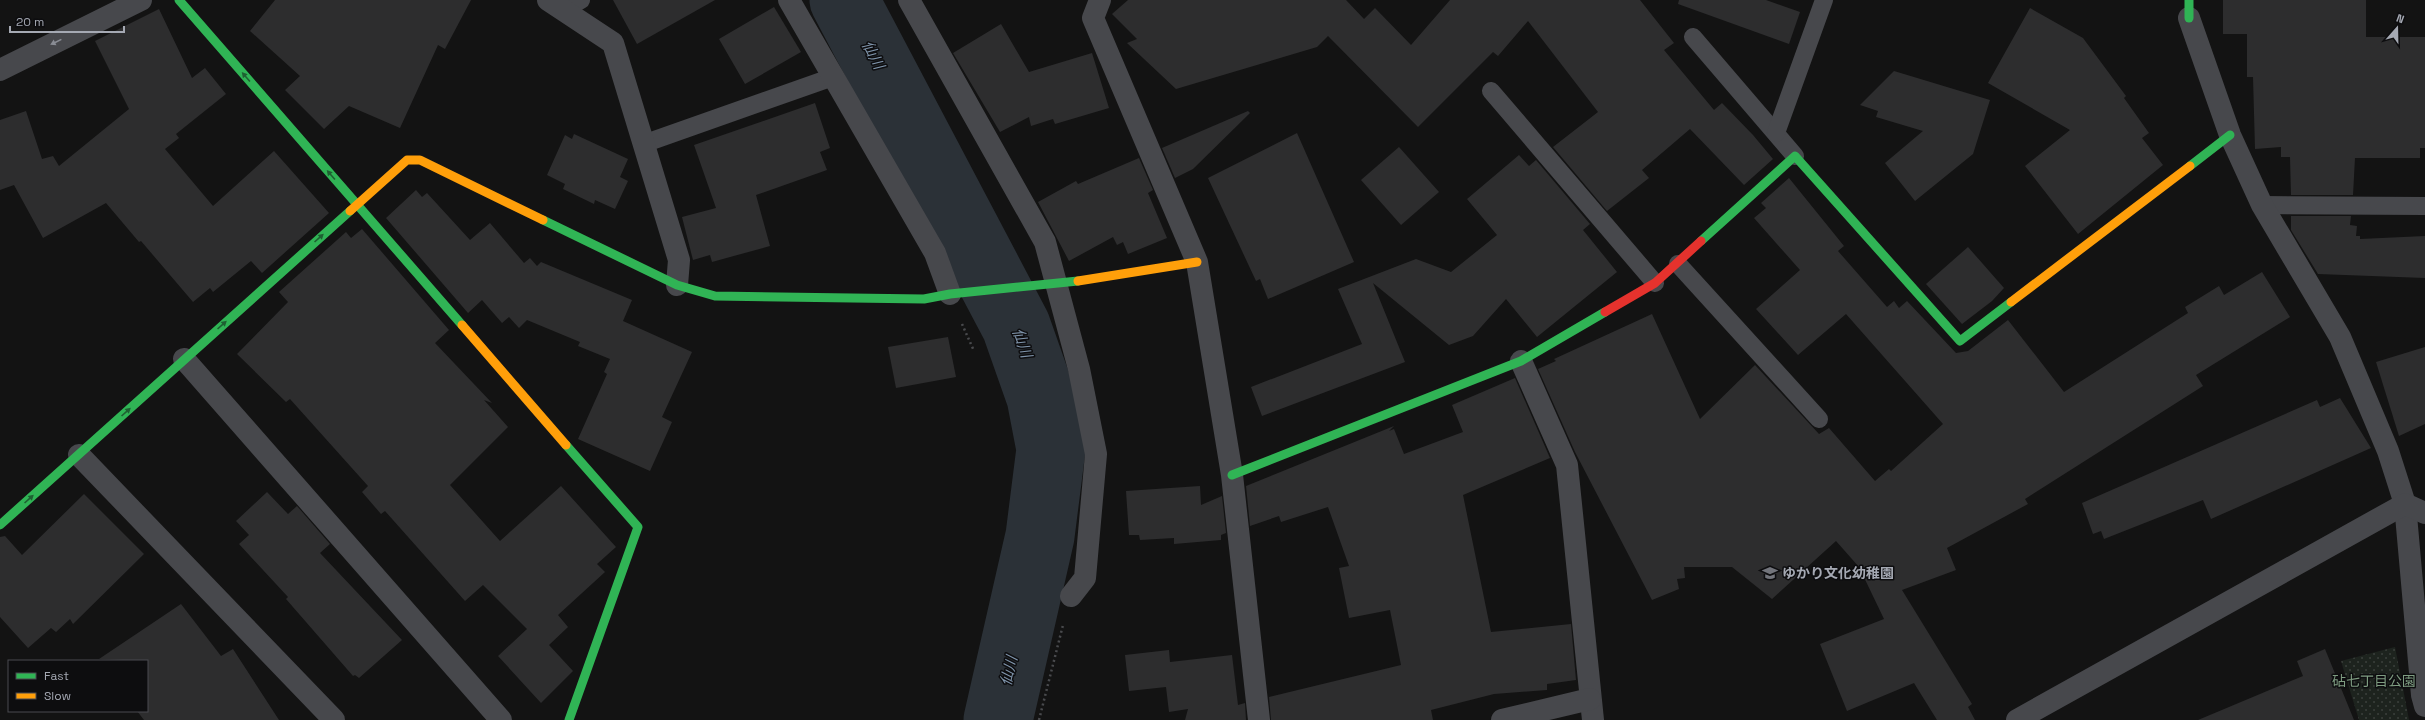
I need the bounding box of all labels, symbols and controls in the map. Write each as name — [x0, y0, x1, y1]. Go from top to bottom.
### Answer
scale bar — [10, 8, 124, 34]
north arrow — [2377, 8, 2417, 48]
text: N — [2395, 11, 2406, 26]
text: 20 m — [16, 14, 44, 30]
water label: 仙川 — [858, 37, 890, 74]
one-way arrow — [50, 39, 61, 45]
one-way arrow — [241, 72, 250, 82]
one-way arrow — [327, 170, 336, 180]
one-way arrow — [314, 233, 324, 243]
one-way arrow — [217, 320, 227, 330]
water label: 仙川 — [1008, 325, 1037, 362]
one-way arrow — [121, 408, 130, 417]
one-way arrow — [24, 494, 34, 504]
school or university icon: ゆかり文化幼稚園 — [1761, 564, 1779, 582]
place label: ゆかり文化幼稚園 — [1782, 564, 1894, 582]
water label: 仙川 — [996, 652, 1022, 688]
legend — [8, 660, 148, 712]
text: Fast — [44, 668, 69, 684]
park label: 砧七丁目公園 — [2332, 672, 2416, 690]
text: Slow — [44, 688, 71, 704]

